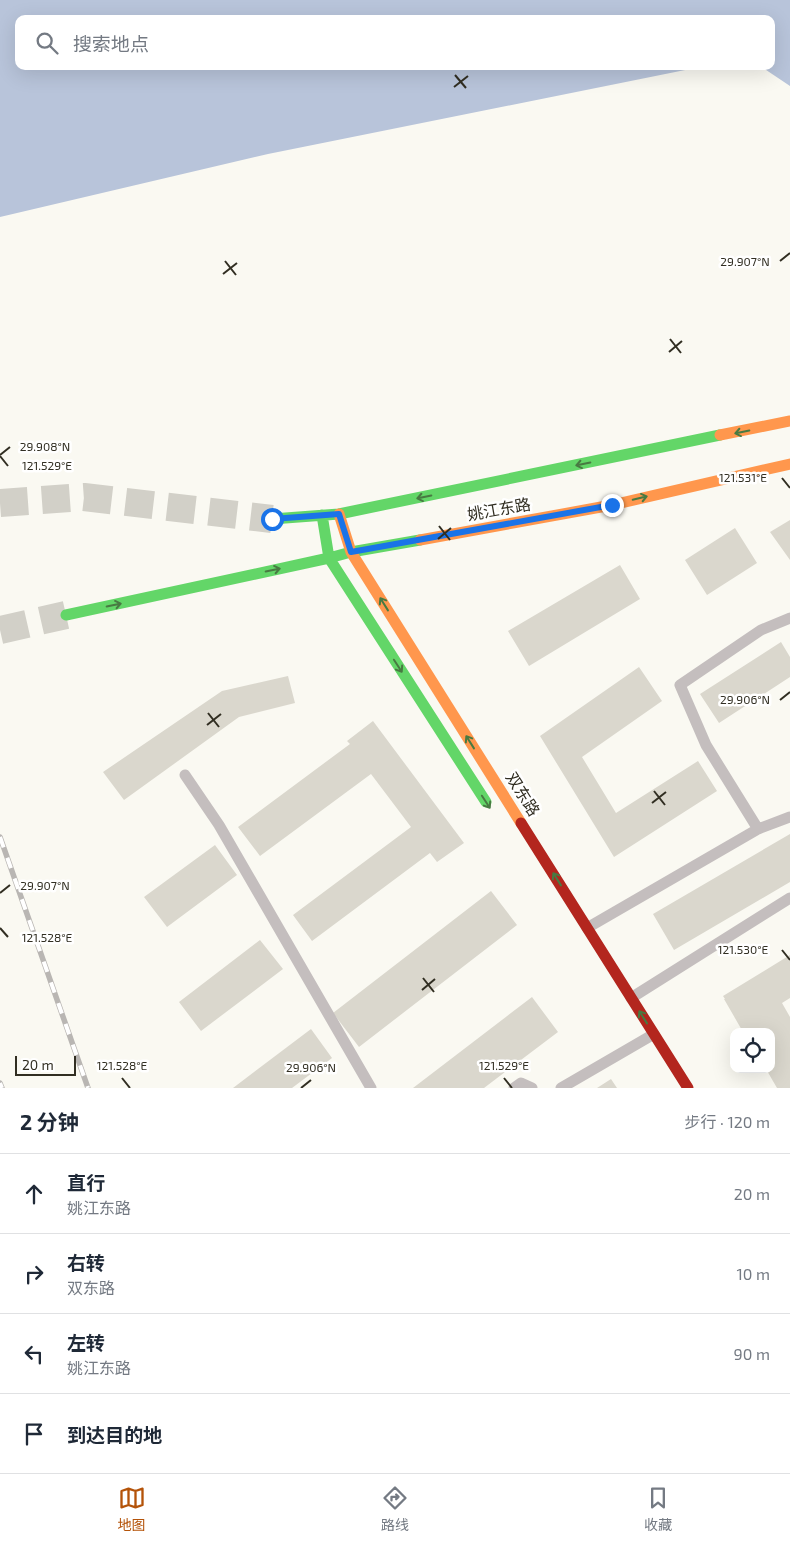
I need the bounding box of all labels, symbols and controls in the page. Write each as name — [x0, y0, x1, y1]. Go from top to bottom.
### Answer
search box — [15, 15, 775, 70]
icon: search — [33, 29, 61, 57]
text: 搜索地点 — [73, 32, 149, 55]
text: 29.907°N — [720, 254, 770, 268]
one-way arrow — [735, 428, 751, 437]
text: 29.908°N — [20, 439, 70, 453]
text: 121.529°E — [22, 458, 72, 472]
one-way arrow — [576, 460, 592, 470]
text: 121.531°E — [719, 470, 767, 484]
one-way arrow — [416, 492, 432, 502]
one-way arrow — [631, 493, 647, 502]
street label: 姚江东路 — [466, 494, 532, 523]
route end — [601, 494, 624, 517]
route start — [261, 508, 284, 531]
one-way arrow — [264, 565, 280, 575]
one-way arrow — [379, 598, 389, 612]
one-way arrow — [105, 600, 121, 609]
one-way arrow — [394, 658, 404, 672]
text: 29.906°N — [720, 692, 770, 706]
one-way arrow — [465, 735, 475, 749]
street label: 双东路 — [503, 768, 544, 819]
one-way arrow — [481, 795, 491, 809]
one-way arrow — [552, 873, 562, 887]
text: 29.907°N — [20, 878, 70, 892]
text: 121.528°E — [22, 930, 73, 944]
text: 121.530°E — [718, 942, 769, 956]
one-way arrow — [638, 1011, 648, 1025]
map controls — [730, 1028, 775, 1073]
button: locate — [730, 1028, 775, 1073]
scale bar — [15, 1053, 76, 1076]
text: 20 m — [22, 1056, 54, 1073]
text: 121.528°E — [97, 1058, 148, 1072]
text: 121.529°E — [479, 1058, 529, 1072]
text: 29.906°N — [286, 1060, 336, 1074]
text: 2 分钟 — [20, 1109, 79, 1134]
text: 步行 · 120 m — [684, 1112, 770, 1131]
text: 直行 — [67, 1171, 105, 1194]
icon: ahead — [20, 1180, 48, 1208]
text: 20 m — [734, 1184, 770, 1203]
text: 姚江东路 — [67, 1198, 131, 1217]
text: 右转 — [67, 1251, 105, 1274]
icon: right — [20, 1260, 48, 1288]
text: 10 m — [736, 1264, 770, 1283]
text: 双东路 — [67, 1278, 115, 1297]
text: 左转 — [67, 1331, 105, 1354]
icon: left — [20, 1340, 48, 1368]
text: 90 m — [734, 1344, 770, 1363]
text: 姚江东路 — [67, 1358, 131, 1377]
icon: arrive — [20, 1420, 48, 1448]
text: 到达目的地 — [67, 1423, 162, 1446]
tab: 地图 — [118, 1484, 146, 1534]
tab: 路线 — [381, 1484, 409, 1534]
tab: 收藏 — [644, 1484, 672, 1534]

